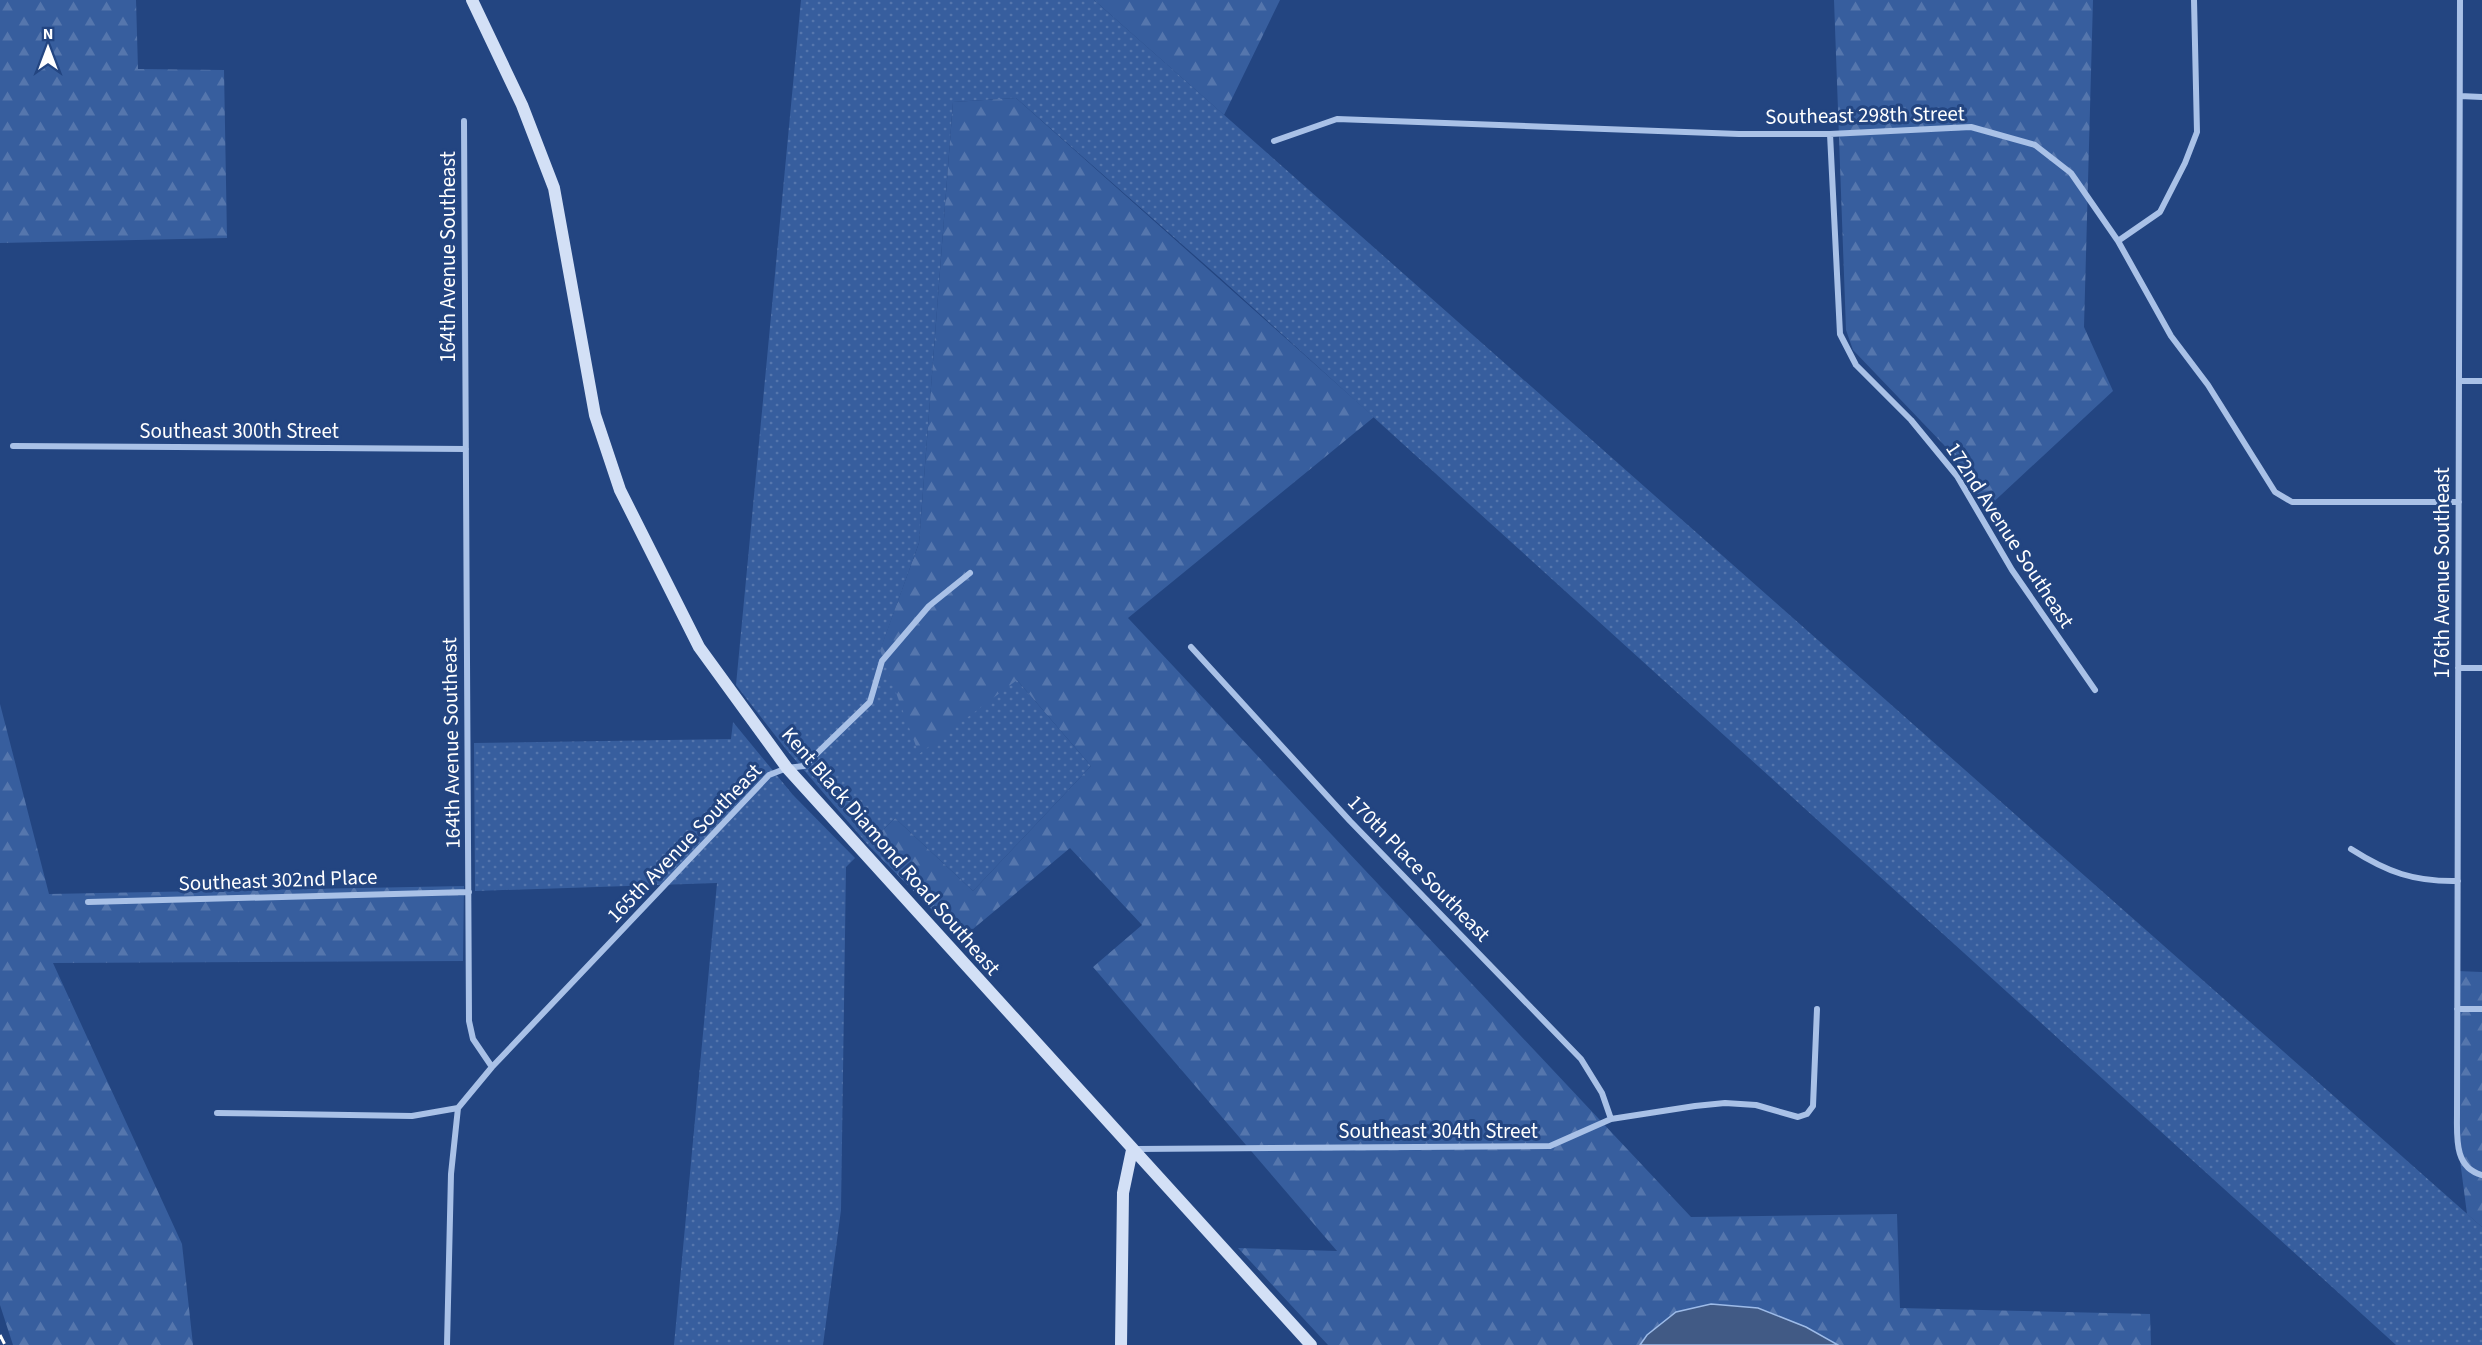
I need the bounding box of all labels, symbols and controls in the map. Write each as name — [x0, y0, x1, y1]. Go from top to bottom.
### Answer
north arrow — [18, 18, 78, 78]
text: N — [43, 23, 53, 45]
street label: Southeast 298th Street — [1765, 98, 1965, 132]
street label: 164th Avenue Southeast — [433, 151, 463, 363]
street label: Southeast 300th Street — [139, 416, 339, 446]
street label: 172nd Avenue Southeast — [1939, 436, 2081, 634]
street label: 176th Avenue Southeast — [2427, 467, 2457, 679]
street label: 164th Avenue Southeast — [434, 637, 468, 849]
street label: Kent Black Diamond Road Southeast — [775, 720, 1007, 982]
street label: 165th Avenue Southeast — [600, 756, 768, 930]
street label: 170th Place Southeast — [1341, 788, 1497, 948]
street label: Southeast 302nd Place — [178, 862, 378, 898]
street label: Southeast 304th Street — [1338, 1116, 1538, 1146]

